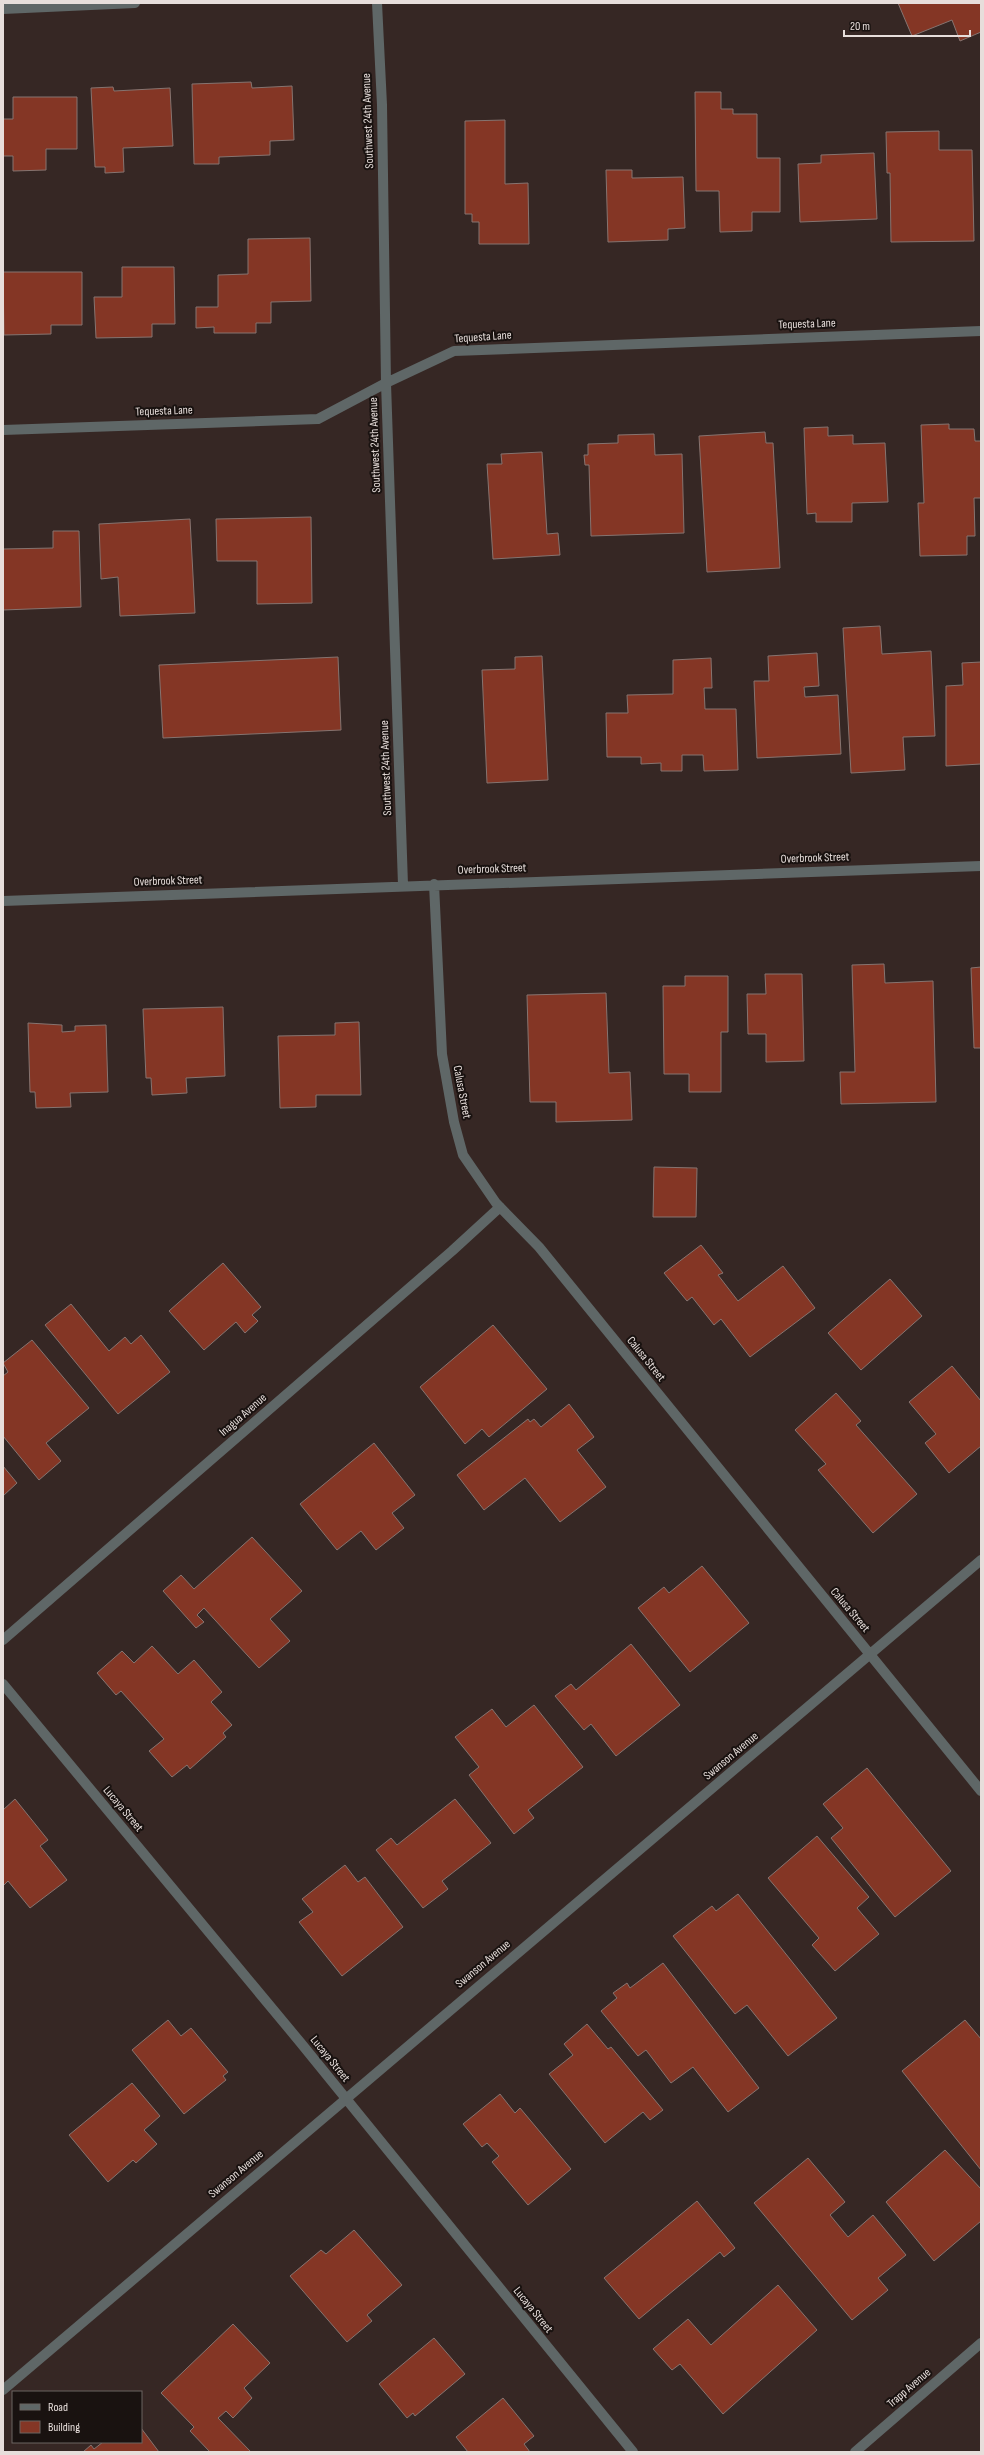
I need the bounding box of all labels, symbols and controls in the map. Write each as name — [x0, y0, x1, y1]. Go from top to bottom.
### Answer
scale bar — [844, 12, 970, 38]
text: 20 m — [850, 19, 870, 34]
street label: Southwest 24th Avenue — [359, 73, 377, 169]
street label: Tequesta Lane — [778, 316, 836, 332]
street label: Tequesta Lane — [454, 328, 512, 346]
street label: Southwest 24th Avenue — [366, 397, 384, 493]
street label: Tequesta Lane — [135, 403, 193, 419]
street label: Southwest 24th Avenue — [377, 720, 395, 816]
street label: Overbrook Street — [780, 849, 850, 867]
street label: Overbrook Street — [457, 860, 527, 878]
street label: Overbrook Street — [133, 872, 203, 890]
street label: Calusa Street — [450, 1064, 475, 1120]
street label: Calusa Street — [623, 1333, 669, 1385]
street label: Inagua Avenue — [216, 1390, 270, 1440]
street label: Calusa Street — [827, 1585, 873, 1636]
street label: Swanson Avenue — [700, 1729, 762, 1783]
street label: Lucaya Street — [100, 1783, 147, 1835]
street label: Swanson Avenue — [452, 1937, 514, 1991]
street label: Lucaya Street — [307, 2033, 353, 2085]
street label: Swanson Avenue — [205, 2147, 267, 2201]
street label: Lucaya Street — [510, 2284, 556, 2336]
street label: Trapp Avenue — [884, 2365, 934, 2411]
legend — [12, 2391, 142, 2443]
text: Road — [48, 2400, 68, 2415]
text: Building — [48, 2420, 80, 2435]

